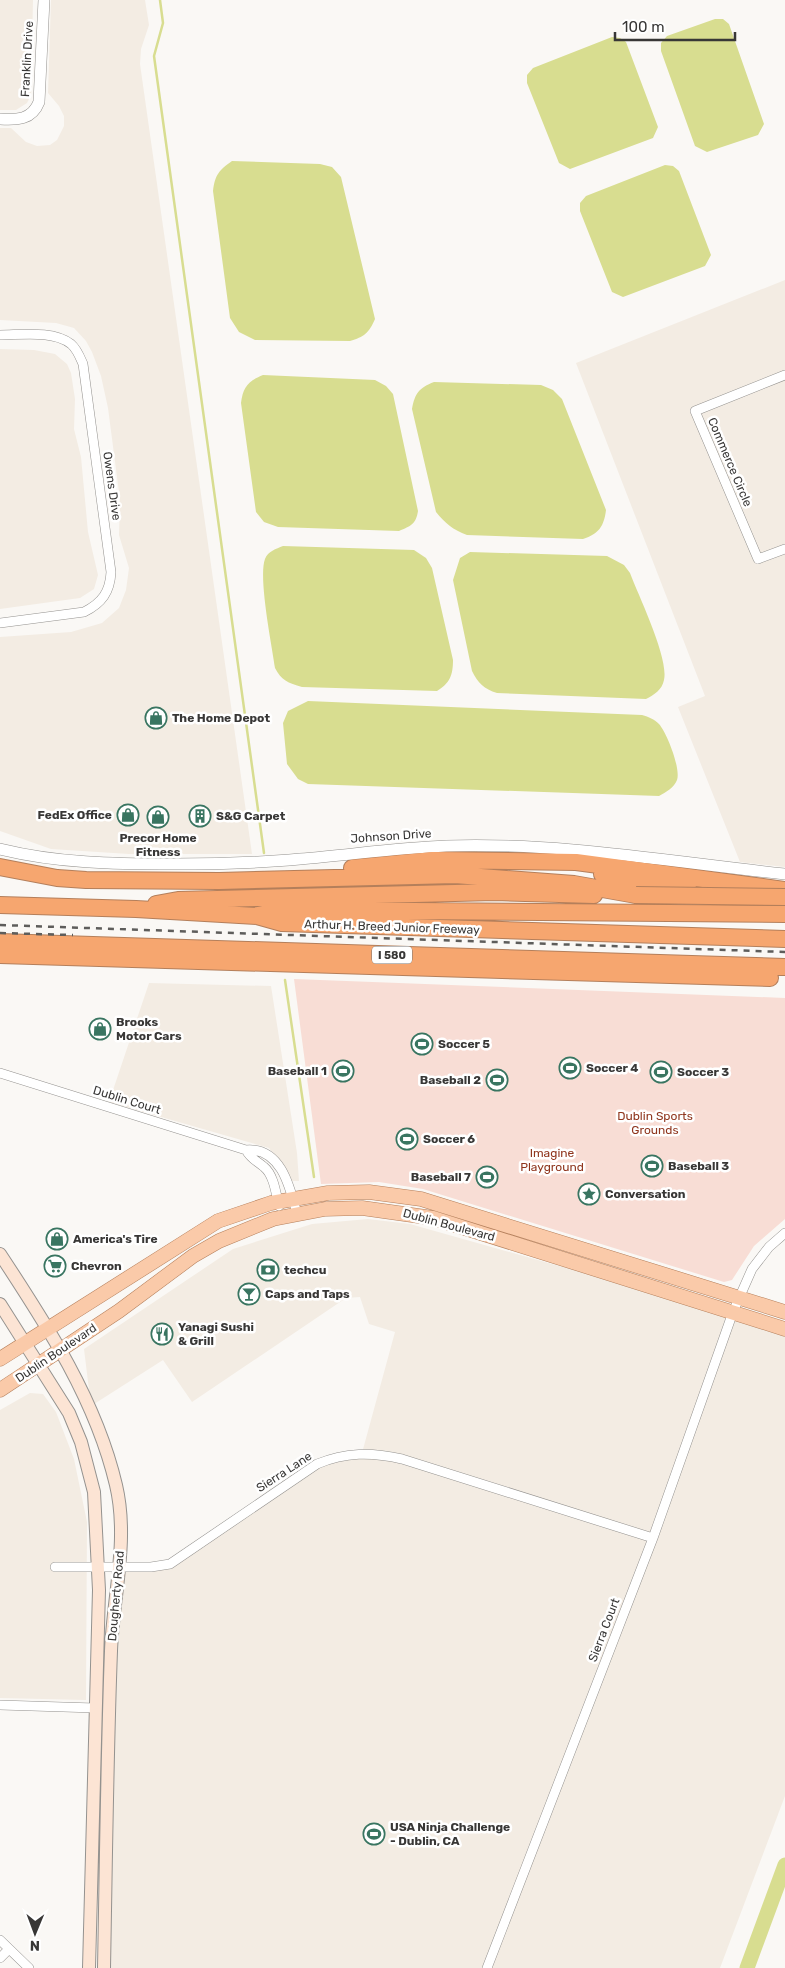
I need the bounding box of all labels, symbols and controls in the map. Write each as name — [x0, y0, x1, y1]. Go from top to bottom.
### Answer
scale bar — [615, 10, 735, 42]
text: 100 m — [622, 18, 664, 36]
street label: Franklin Drive — [18, 20, 36, 97]
street label: Commerce Circle — [705, 415, 755, 509]
street label: Owens Drive — [100, 451, 124, 522]
shop icon: The Home Depot — [144, 706, 168, 730]
place label: The Home Depot — [172, 711, 270, 725]
shop icon: FedEx Office — [116, 803, 140, 827]
building icon: S&G Carpet — [188, 804, 212, 828]
shop icon: Precor Home Fitness — [146, 805, 170, 829]
place label: FedEx Office — [37, 808, 112, 822]
place label: S&G Carpet — [216, 809, 286, 823]
street label: Johnson Drive — [350, 826, 432, 846]
place label: Precor Home Fitness — [119, 831, 197, 859]
street label: Arthur H. Breed Junior Freeway — [304, 917, 480, 937]
road number: I 580 — [372, 946, 412, 964]
place label: Brooks Motor Cars — [116, 1015, 182, 1043]
shop icon: Brooks Motor Cars — [88, 1017, 112, 1041]
sports icon: Soccer 5 — [410, 1032, 434, 1056]
place label: Soccer 5 — [438, 1037, 490, 1051]
sports icon: Soccer 4 — [558, 1056, 582, 1080]
sports icon: Baseball 1 — [331, 1059, 355, 1083]
sports icon: Soccer 3 — [649, 1060, 673, 1084]
place label: Soccer 4 — [586, 1061, 639, 1075]
place label: Baseball 1 — [268, 1064, 327, 1078]
place label: Soccer 3 — [677, 1065, 729, 1079]
sports icon: Baseball 2 — [485, 1068, 509, 1092]
place label: Baseball 2 — [420, 1073, 481, 1087]
street label: Dublin Court — [91, 1083, 163, 1117]
park label: Dublin Sports Grounds — [617, 1109, 693, 1137]
sports icon: Soccer 6 — [395, 1127, 419, 1151]
place label: Soccer 6 — [423, 1132, 475, 1146]
park label: Imagine Playground — [520, 1146, 584, 1174]
sports icon: Baseball 3 — [640, 1154, 664, 1178]
place label: Baseball 3 — [668, 1159, 729, 1173]
sports icon: Baseball 7 — [475, 1165, 499, 1189]
place label: Baseball 7 — [411, 1170, 471, 1184]
place icon: Conversation — [577, 1182, 601, 1206]
place label: Conversation — [605, 1187, 686, 1201]
street label: Dublin Boulevard — [401, 1206, 497, 1244]
shop icon: America's Tire — [45, 1227, 69, 1251]
place label: America's Tire — [73, 1232, 158, 1246]
supermarket icon: Chevron — [43, 1254, 67, 1278]
bank icon: techcu — [256, 1258, 280, 1282]
place label: Chevron — [71, 1259, 122, 1273]
place label: techcu — [284, 1263, 326, 1277]
bar icon: Caps and Taps — [237, 1282, 261, 1306]
place label: Caps and Taps — [265, 1287, 350, 1301]
place label: Yanagi Sushi & Grill — [178, 1320, 254, 1348]
street label: Dublin Boulevard — [13, 1321, 99, 1385]
restaurant icon: Yanagi Sushi & Grill — [150, 1322, 174, 1346]
street label: Sierra Lane — [254, 1449, 314, 1495]
street label: Dougherty Road — [105, 1550, 127, 1642]
street label: Sierra Court — [585, 1596, 623, 1664]
place label: USA Ninja Challenge - Dublin, CA — [390, 1820, 510, 1848]
sports icon: USA Ninja Challenge - Dublin, CA — [362, 1822, 386, 1846]
north arrow — [10, 1908, 60, 1958]
text: N — [30, 1937, 40, 1954]

